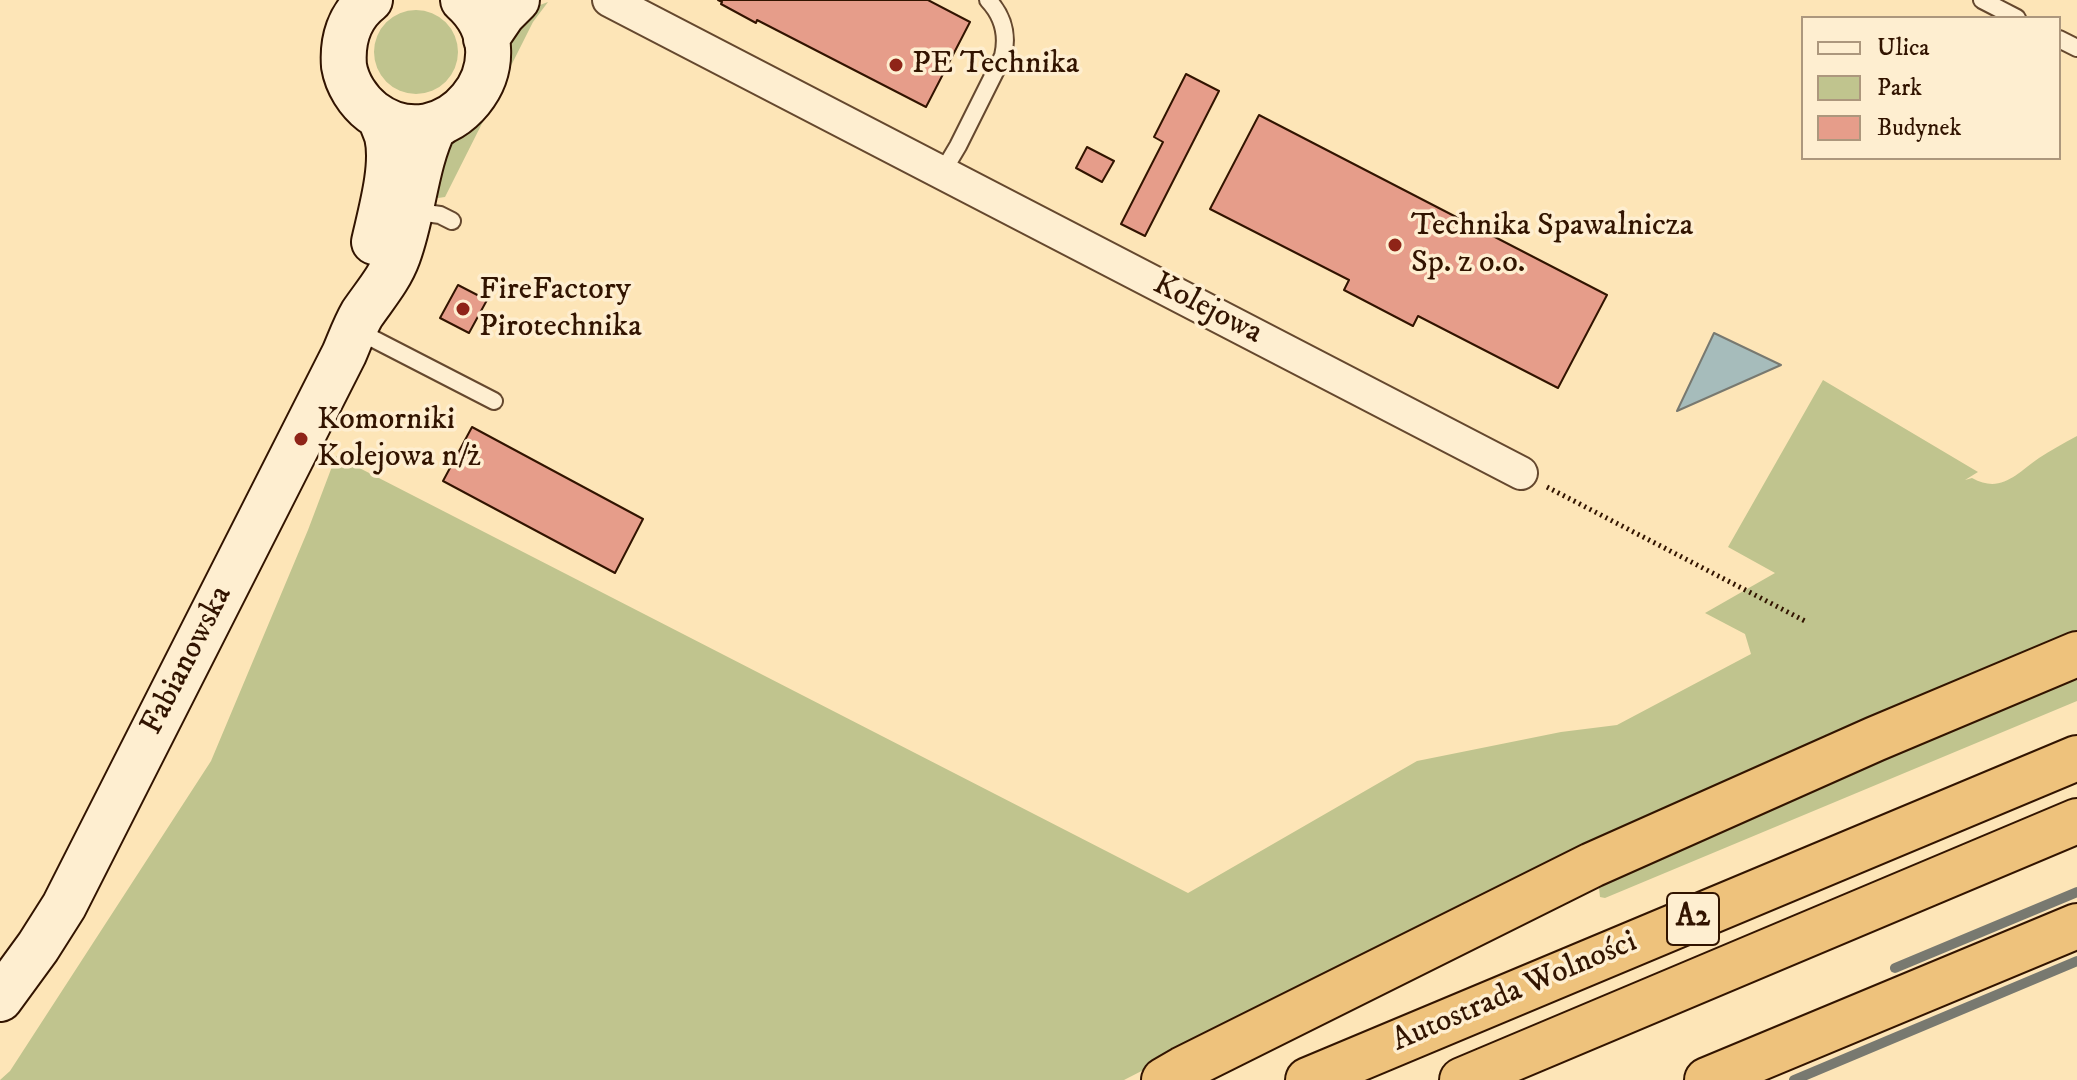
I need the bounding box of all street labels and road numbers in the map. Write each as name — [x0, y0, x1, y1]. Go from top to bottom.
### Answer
street label: Kolejowa — [1146, 266, 1268, 354]
street label: Fabianowska — [134, 580, 242, 742]
road number: A2 — [1667, 893, 1719, 945]
street label: Autostrada Wolności — [1387, 924, 1643, 1062]

